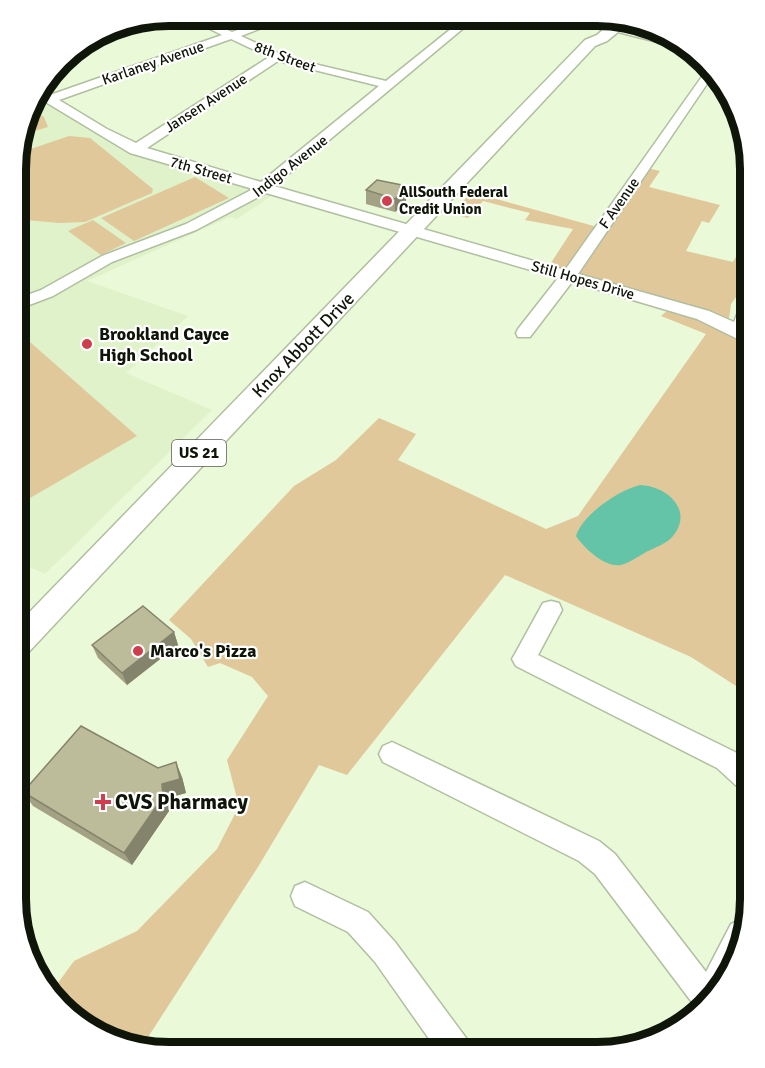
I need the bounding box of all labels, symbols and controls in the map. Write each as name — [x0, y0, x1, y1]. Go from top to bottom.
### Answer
street label: Karlaney Avenue — [100, 37, 206, 89]
street label: 8th Street — [252, 38, 318, 76]
street label: Jansen Avenue — [161, 70, 251, 136]
street label: Indigo Avenue — [249, 131, 331, 201]
street label: 7th Street — [168, 153, 234, 187]
street label: F Avenue — [595, 174, 643, 232]
place label: AllSouth Federal Credit Union — [399, 183, 508, 218]
marker: AllSouth Federal Credit Union — [380, 194, 394, 208]
street label: Still Hopes Drive — [529, 257, 637, 303]
street label: Knox Abbott Drive — [247, 288, 359, 402]
place label: Brookland Cayce High School — [99, 323, 229, 366]
marker: Brookland Cayce High School — [80, 337, 94, 351]
road number: US 21 — [172, 440, 226, 466]
place label: Marco's Pizza — [150, 640, 256, 662]
marker: Marco's Pizza — [131, 644, 145, 658]
place label: CVS Pharmacy — [115, 789, 249, 815]
marker: CVS Pharmacy — [96, 795, 110, 809]

